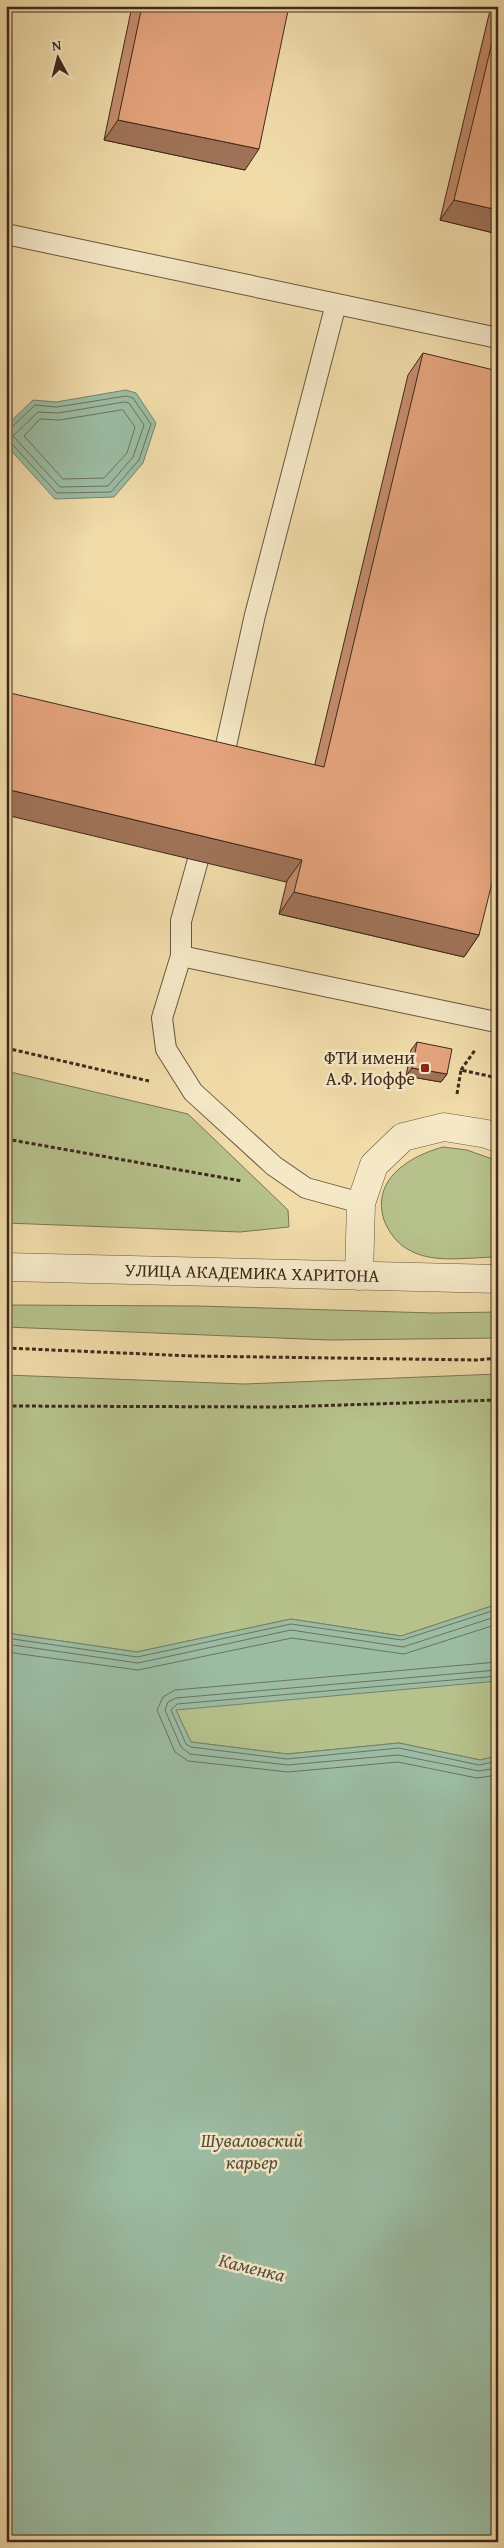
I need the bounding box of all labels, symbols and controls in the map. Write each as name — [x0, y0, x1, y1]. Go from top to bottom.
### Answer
north arrow — [32, 32, 82, 82]
text: N — [51, 35, 63, 56]
place label: ФТИ имени А.Ф. Иоффе — [324, 1044, 415, 1092]
marker: ФТИ имени А.Ф. Иоффе — [419, 1062, 431, 1074]
street label: УЛИЦА АКАДЕМИКА ХАРИТОНА — [124, 1256, 380, 1289]
water label: Шуваловский карьер — [201, 2126, 304, 2176]
water label: Каменка — [216, 2245, 288, 2289]

